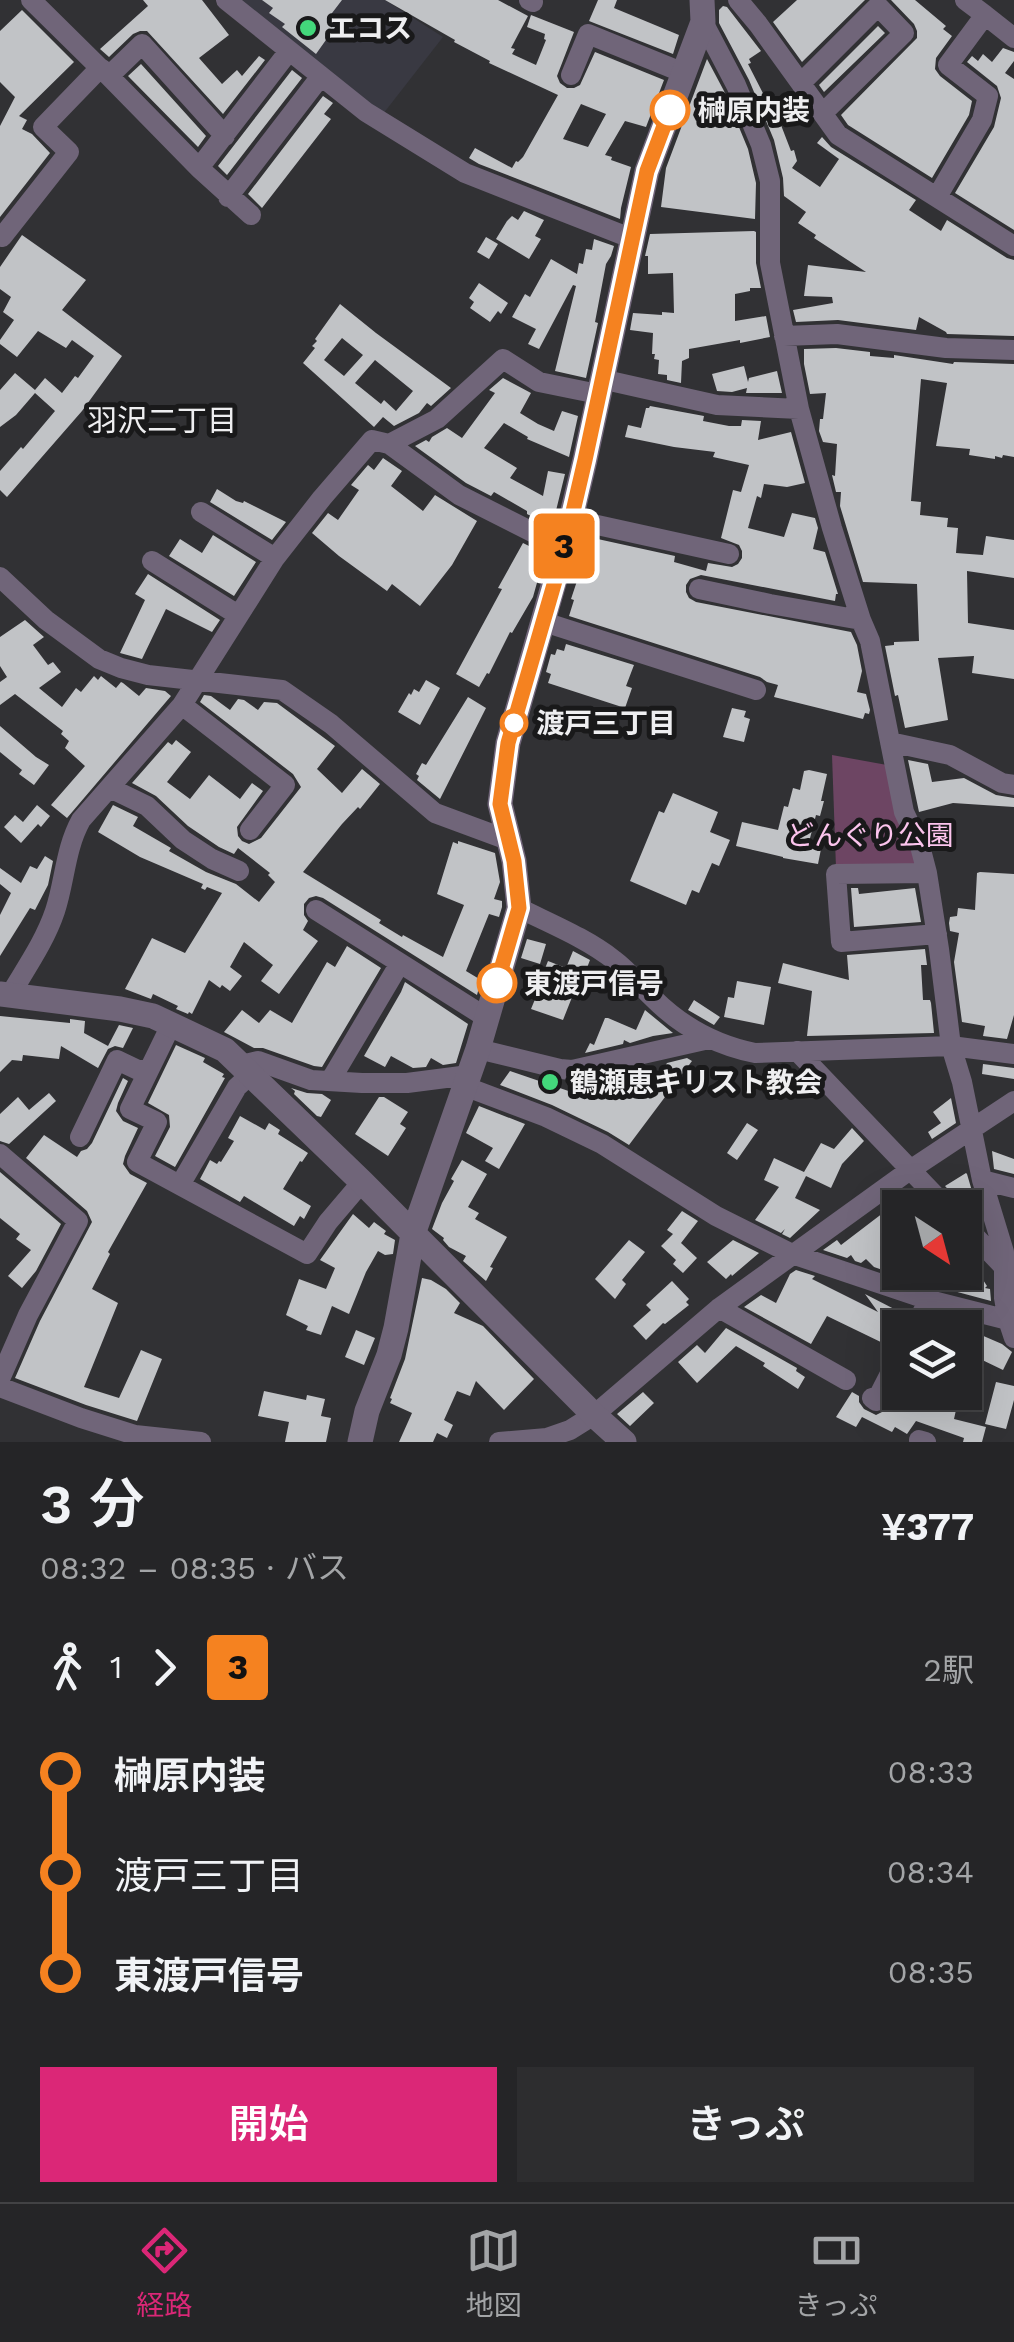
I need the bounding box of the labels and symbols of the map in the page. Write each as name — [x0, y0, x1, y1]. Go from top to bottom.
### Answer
place label: エコス — [328, 12, 412, 45]
marker: エコス — [297, 17, 319, 39]
marker: 榊原内装 — [651, 91, 689, 129]
place label: 榊原内装 — [698, 94, 810, 127]
district label: 羽沢二丁目 — [87, 403, 237, 438]
line badge: 3 — [532, 514, 596, 578]
place label: 渡戸三丁目 — [536, 707, 676, 740]
marker: 渡戸三丁目 — [501, 710, 527, 736]
park label: どんぐり公園 — [786, 819, 954, 852]
marker: 東渡戸信号 — [478, 964, 516, 1002]
place label: 東渡戸信号 — [524, 967, 664, 1000]
place label: 鶴瀬恵キリスト教会 — [570, 1066, 822, 1099]
marker: 鶴瀬恵キリスト教会 — [539, 1071, 561, 1093]
north arrow — [882, 1190, 982, 1290]

